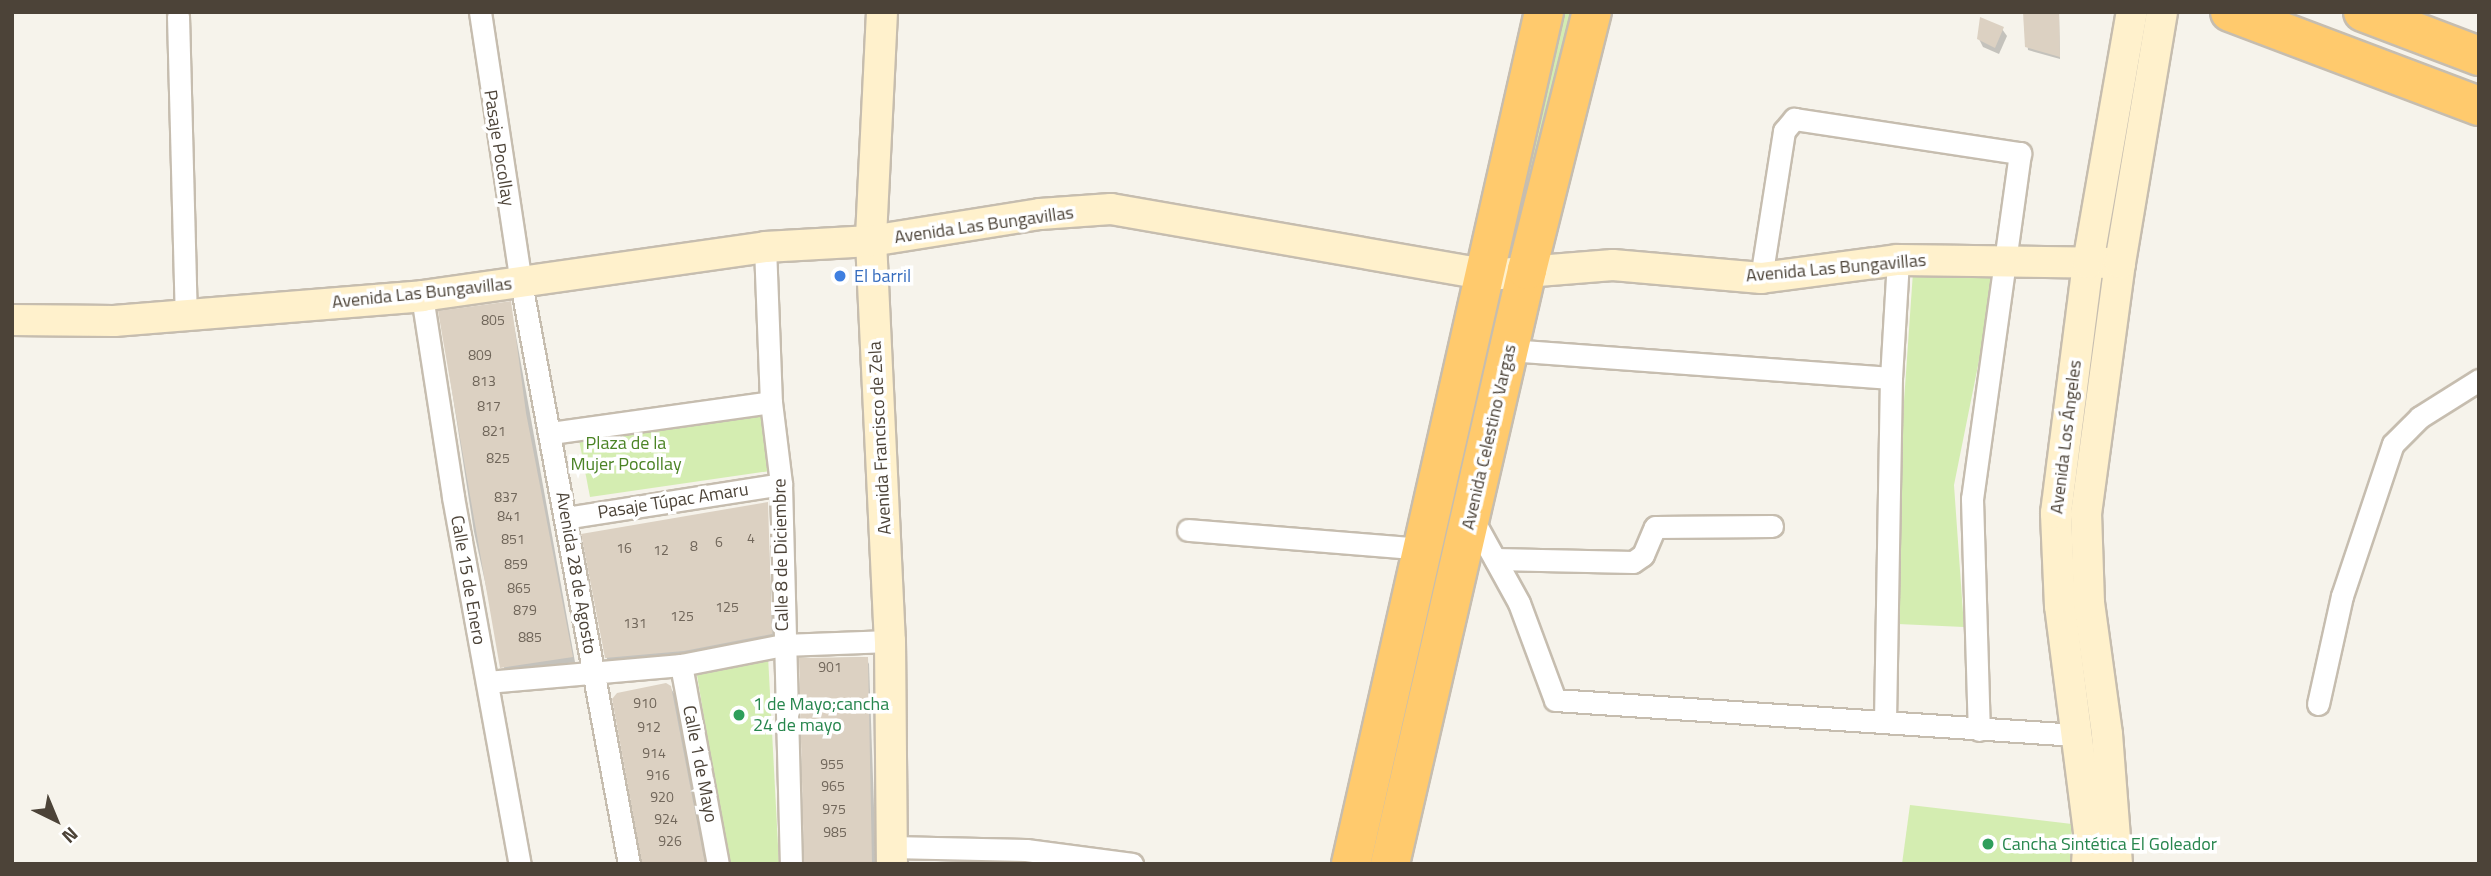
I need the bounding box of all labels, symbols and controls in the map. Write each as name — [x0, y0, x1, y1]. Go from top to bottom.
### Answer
street label: Pasaje Pocollay — [479, 88, 519, 208]
street label: Avenida Las Bungavillas — [893, 202, 1075, 248]
street label: Avenida Las Bungavillas — [1745, 249, 1927, 287]
place label: El barril — [854, 265, 911, 287]
marker: El barril — [832, 268, 848, 284]
street label: Avenida Las Bungavillas — [331, 273, 513, 313]
house number: 805 — [481, 312, 505, 328]
street label: Avenida Francisco de Zela — [864, 341, 896, 535]
street label: Avenida Celestino Vargas — [1457, 342, 1521, 532]
house number: 809 — [468, 347, 492, 363]
street label: Avenida Los Ángeles — [2046, 359, 2086, 515]
house number: 813 — [472, 373, 496, 389]
house number: 817 — [477, 398, 501, 414]
house number: 821 — [482, 423, 506, 439]
park label: Plaza de la Mujer Pocollay — [570, 433, 682, 476]
house number: 825 — [486, 450, 510, 466]
street label: Pasaje Túpac Amaru — [596, 478, 750, 524]
street label: Calle 8 de Diciembre — [769, 478, 793, 632]
house number: 837 — [494, 489, 518, 505]
street label: Avenida 28 de Agosto — [551, 490, 601, 656]
house number: 841 — [497, 508, 521, 524]
street label: Calle 15 de Enero — [446, 514, 490, 646]
house number: 4 — [747, 530, 755, 546]
house number: 851 — [501, 531, 525, 547]
house number: 6 — [715, 534, 723, 550]
house number: 8 — [690, 538, 698, 554]
house number: 16 — [616, 540, 632, 556]
house number: 12 — [653, 542, 669, 558]
house number: 859 — [504, 556, 528, 572]
house number: 865 — [507, 580, 531, 596]
house number: 125 — [715, 599, 739, 615]
house number: 879 — [513, 602, 537, 618]
house number: 125 — [670, 608, 694, 624]
house number: 131 — [623, 615, 647, 631]
house number: 885 — [518, 629, 542, 645]
house number: 901 — [818, 659, 842, 675]
place label: 1 de Mayo;cancha 24 de mayo — [753, 694, 889, 736]
house number: 910 — [633, 695, 657, 711]
street label: Calle 1 de Mayo — [678, 704, 722, 824]
marker: 1 de Mayo;cancha 24 de mayo — [731, 707, 747, 723]
house number: 912 — [637, 719, 661, 735]
house number: 914 — [642, 745, 666, 761]
house number: 955 — [820, 756, 844, 772]
house number: 916 — [646, 767, 670, 783]
house number: 965 — [821, 778, 845, 794]
north arrow — [21, 785, 91, 855]
house number: 920 — [650, 789, 674, 805]
house number: 975 — [822, 801, 846, 817]
house number: 924 — [654, 811, 678, 827]
text: N — [56, 821, 85, 851]
house number: 985 — [823, 824, 847, 840]
house number: 926 — [658, 833, 682, 849]
place label: Cancha Sintética El Goleador — [2002, 833, 2217, 855]
marker: Cancha Sintética El Goleador — [1980, 836, 1996, 852]

